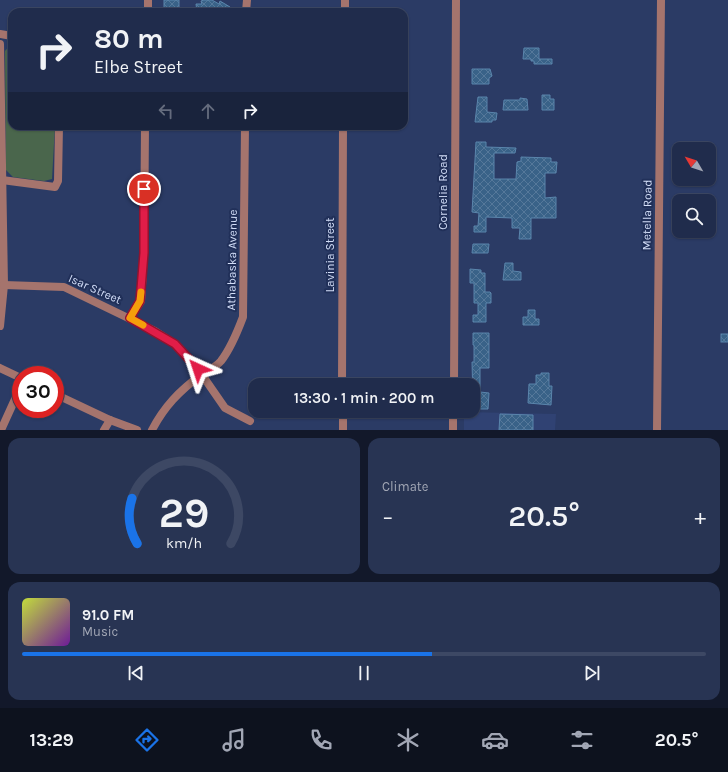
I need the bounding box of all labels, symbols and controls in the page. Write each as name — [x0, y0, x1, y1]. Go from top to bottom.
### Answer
text: 80 m — [94, 22, 163, 55]
icon: right — [28, 24, 80, 76]
text: Elbe Street — [94, 56, 183, 78]
icon: left — [155, 100, 177, 122]
icon: ahead — [197, 100, 219, 122]
icon: right — [239, 100, 261, 122]
north arrow — [672, 142, 716, 186]
map controls — [672, 142, 716, 238]
street label: Cornelia Road — [436, 154, 450, 230]
pin — [127, 172, 161, 206]
icon: arrive — [133, 178, 155, 200]
street label: Metella Road — [639, 179, 655, 251]
button: search — [672, 194, 716, 238]
street label: Athabaska Avenue — [224, 209, 240, 311]
street label: Lavinia Street — [323, 217, 337, 293]
street label: Isar Street — [66, 271, 124, 307]
position arrow — [177, 348, 219, 390]
speed limit sign: 30 — [12, 366, 64, 418]
text: 13:30 · 1 min · 200 m — [294, 389, 434, 407]
text: Climate — [382, 479, 428, 494]
text: 29 — [159, 489, 209, 537]
text: 20.5° — [508, 498, 580, 534]
text: − — [382, 504, 394, 530]
text: + — [694, 504, 706, 530]
text: km/h — [166, 535, 202, 552]
text: 91.0 FM — [82, 606, 134, 624]
text: Music — [82, 624, 118, 639]
icon: previous — [125, 662, 147, 684]
icon: pause — [353, 662, 375, 684]
icon: next — [581, 662, 603, 684]
icon: directions — [133, 726, 161, 754]
icon: music — [220, 726, 248, 754]
icon: phone — [307, 726, 335, 754]
icon: climate — [394, 726, 422, 754]
icon: car — [481, 726, 509, 754]
icon: filters — [568, 726, 596, 754]
text: 13:29 — [30, 729, 74, 751]
text: 20.5° — [655, 729, 698, 751]

